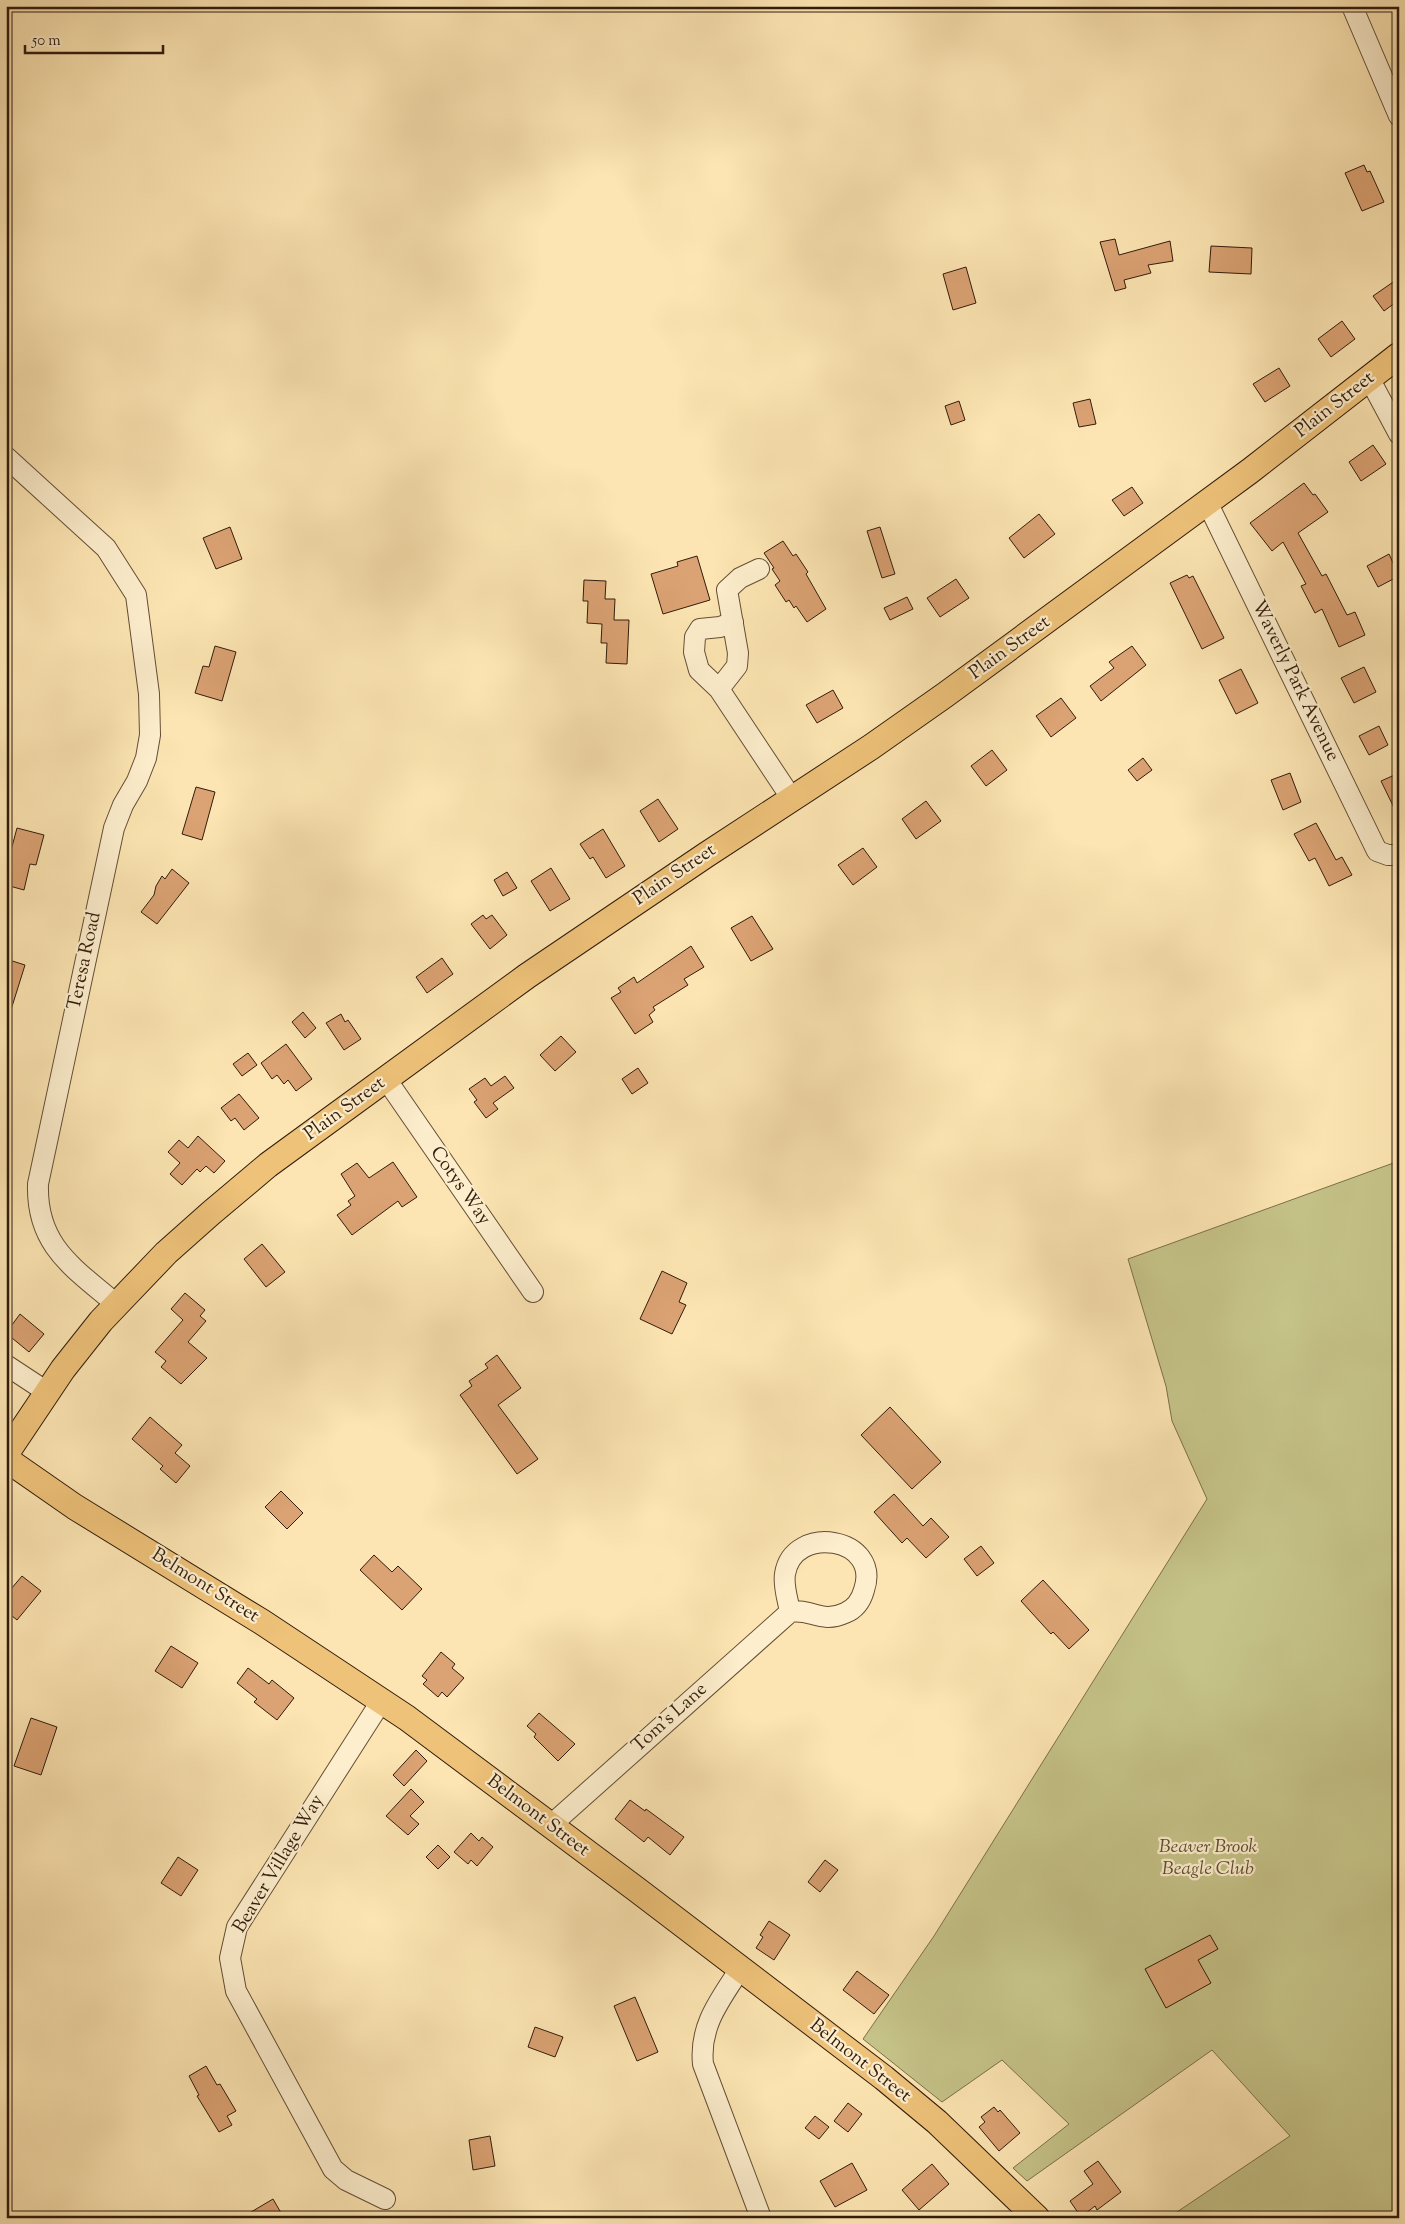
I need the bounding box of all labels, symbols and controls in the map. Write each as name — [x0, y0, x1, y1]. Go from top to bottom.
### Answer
scale bar — [25, 22, 162, 54]
text: 50 m — [31, 31, 61, 52]
street label: Plain Street — [1289, 365, 1381, 445]
street label: Waverly Park Avenue — [1244, 596, 1346, 766]
street label: Plain Street — [964, 609, 1057, 687]
street label: Plain Street — [628, 837, 722, 913]
street label: Teresa Road — [61, 909, 109, 1012]
street label: Plain Street — [299, 1070, 392, 1148]
street label: Cotys Way — [423, 1141, 497, 1231]
street label: Belmont Street — [146, 1542, 265, 1630]
street label: Tom's Lane — [626, 1677, 714, 1759]
street label: Belmont Street — [481, 1768, 595, 1864]
street label: Beaver Village Way — [227, 1789, 331, 1938]
park label: Beaver Brook Beagle Club — [1159, 1834, 1257, 1883]
street label: Belmont Street — [803, 2013, 917, 2110]

